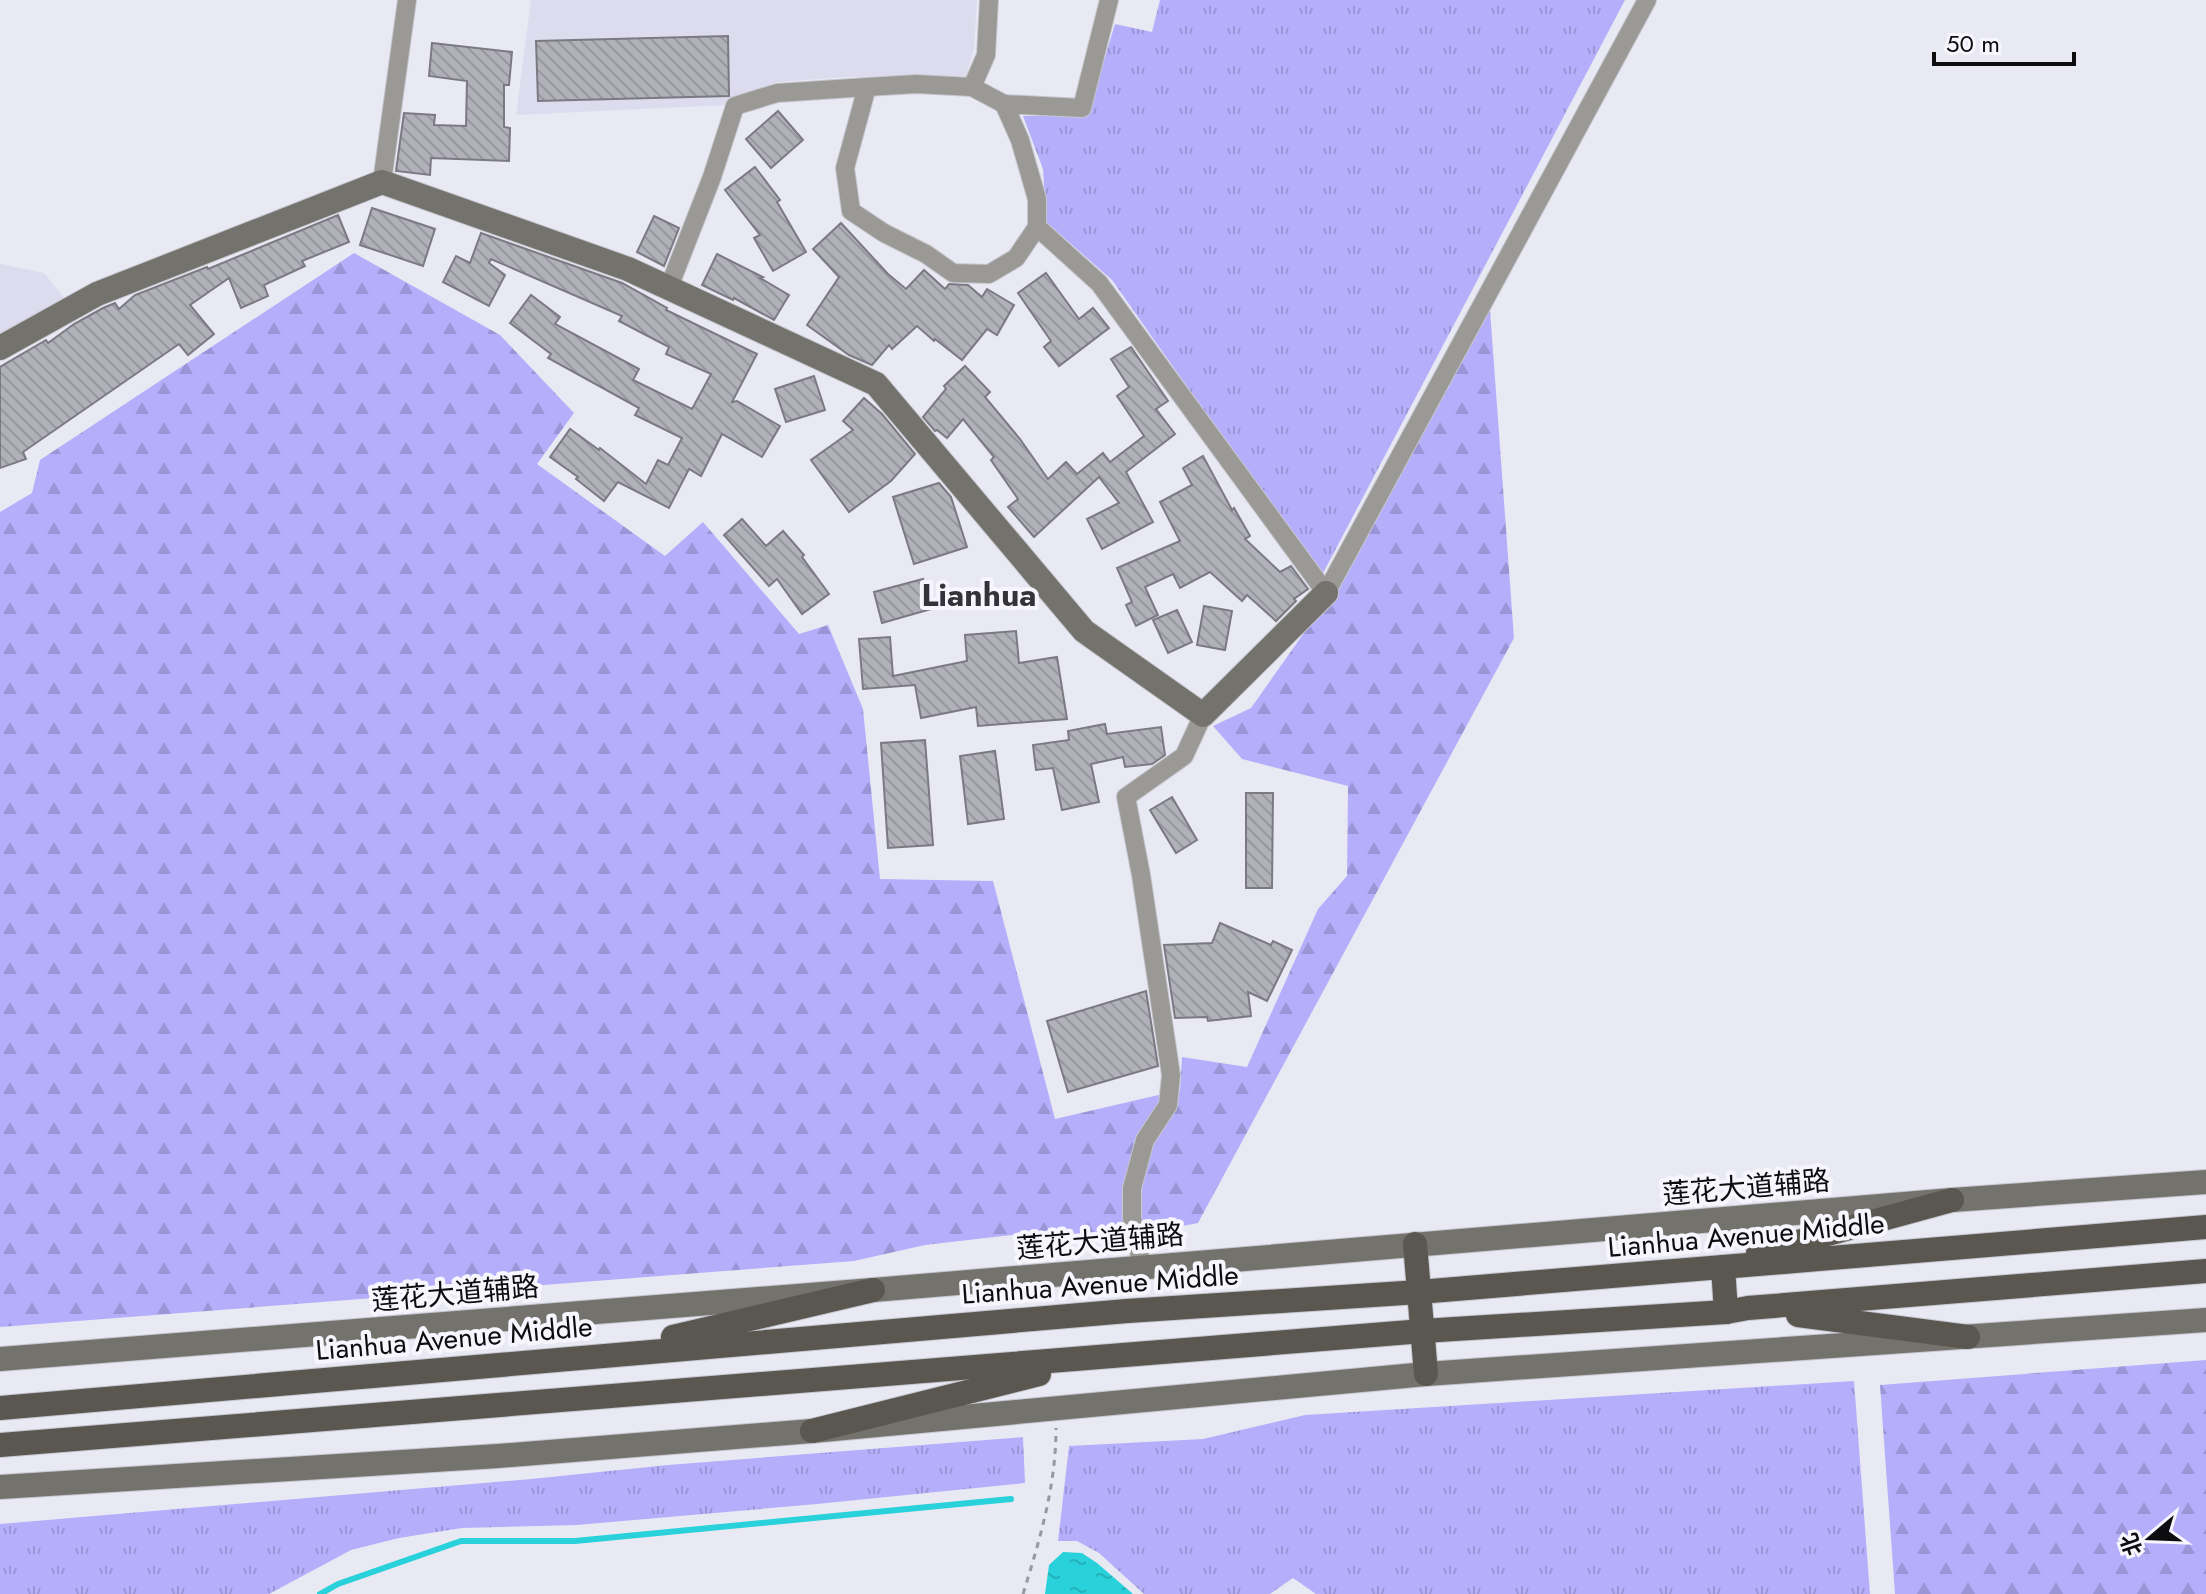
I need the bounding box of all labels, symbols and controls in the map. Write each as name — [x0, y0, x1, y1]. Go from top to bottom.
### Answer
scale bar — [1934, 16, 2074, 66]
text: 50 m — [1946, 26, 2000, 61]
district label: Lianhua — [921, 572, 1037, 618]
street label: 莲花大道辅路 — [1661, 1160, 1832, 1215]
street label: Lianhua Avenue Middle — [1606, 1203, 1886, 1268]
street label: 莲花大道辅路 — [1015, 1214, 1186, 1269]
street label: Lianhua Avenue Middle — [960, 1254, 1240, 1315]
street label: 莲花大道辅路 — [370, 1266, 541, 1321]
street label: Lianhua Avenue Middle — [314, 1306, 594, 1371]
north arrow — [2110, 1498, 2190, 1578]
text: 北 — [2112, 1529, 2150, 1560]

